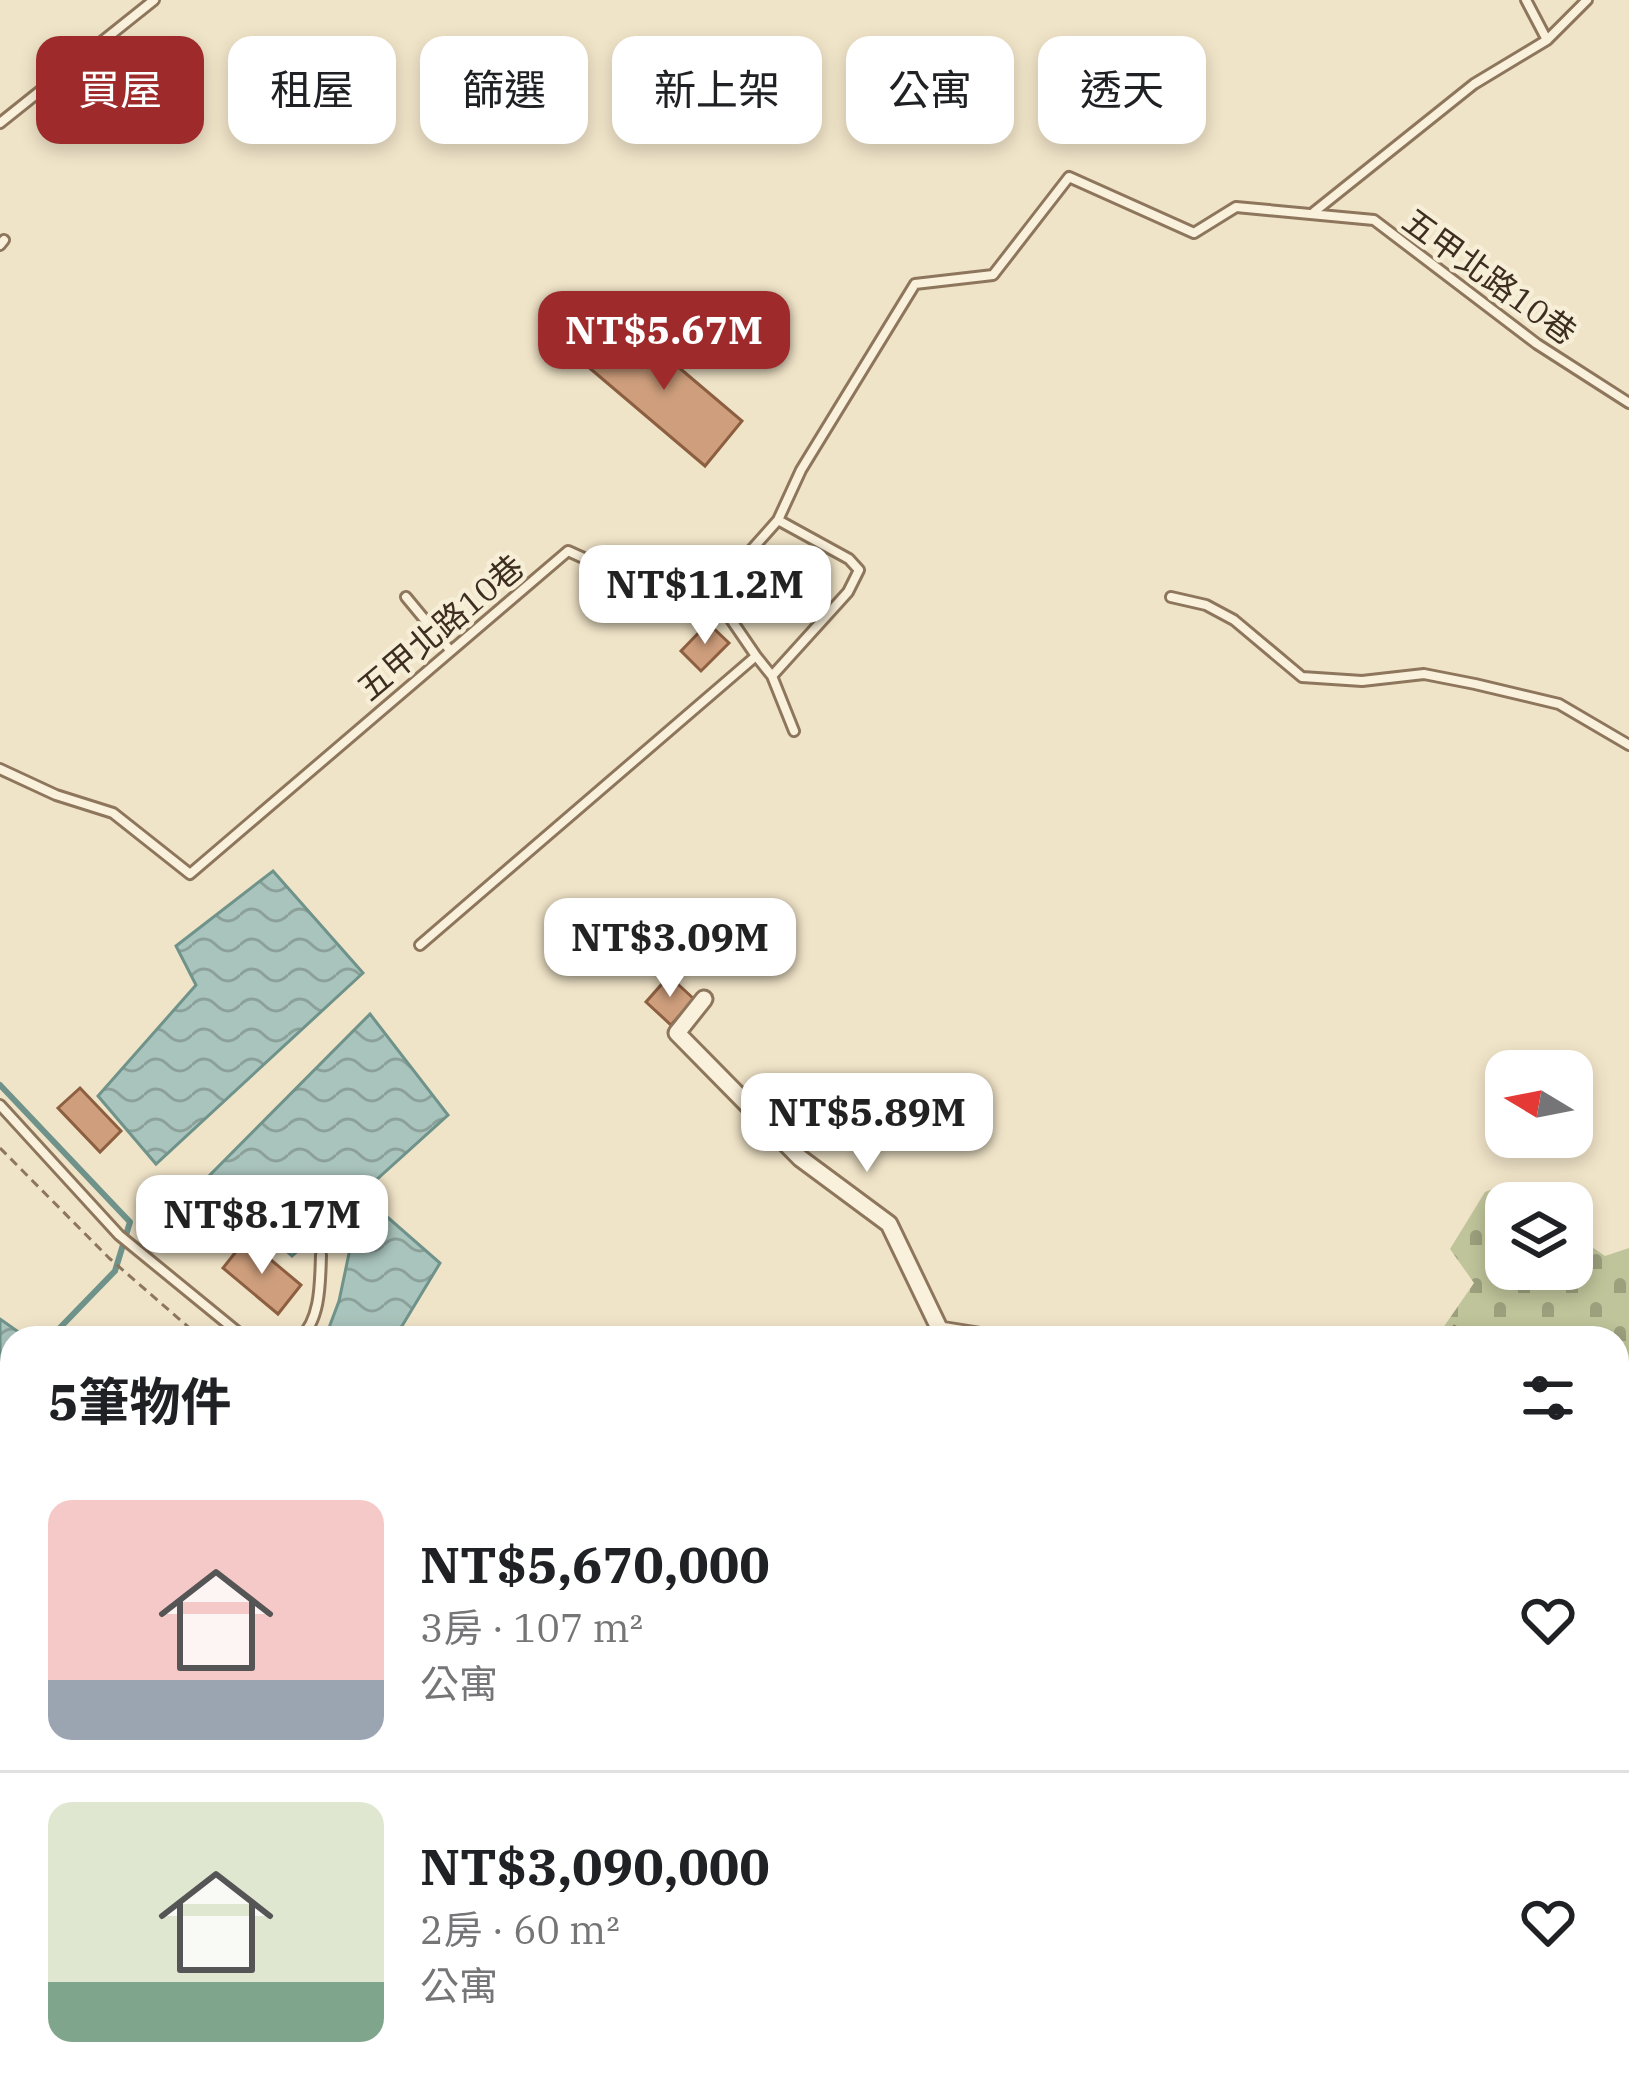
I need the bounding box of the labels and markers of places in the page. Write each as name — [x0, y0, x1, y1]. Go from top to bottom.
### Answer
pin: NT$5.67M — [540, 291, 788, 393]
pin: NT$11.2M — [581, 545, 829, 647]
pin: NT$3.09M — [546, 898, 794, 1000]
pin: NT$5.89M — [743, 1073, 991, 1175]
pin: NT$8.17M — [138, 1175, 386, 1277]

